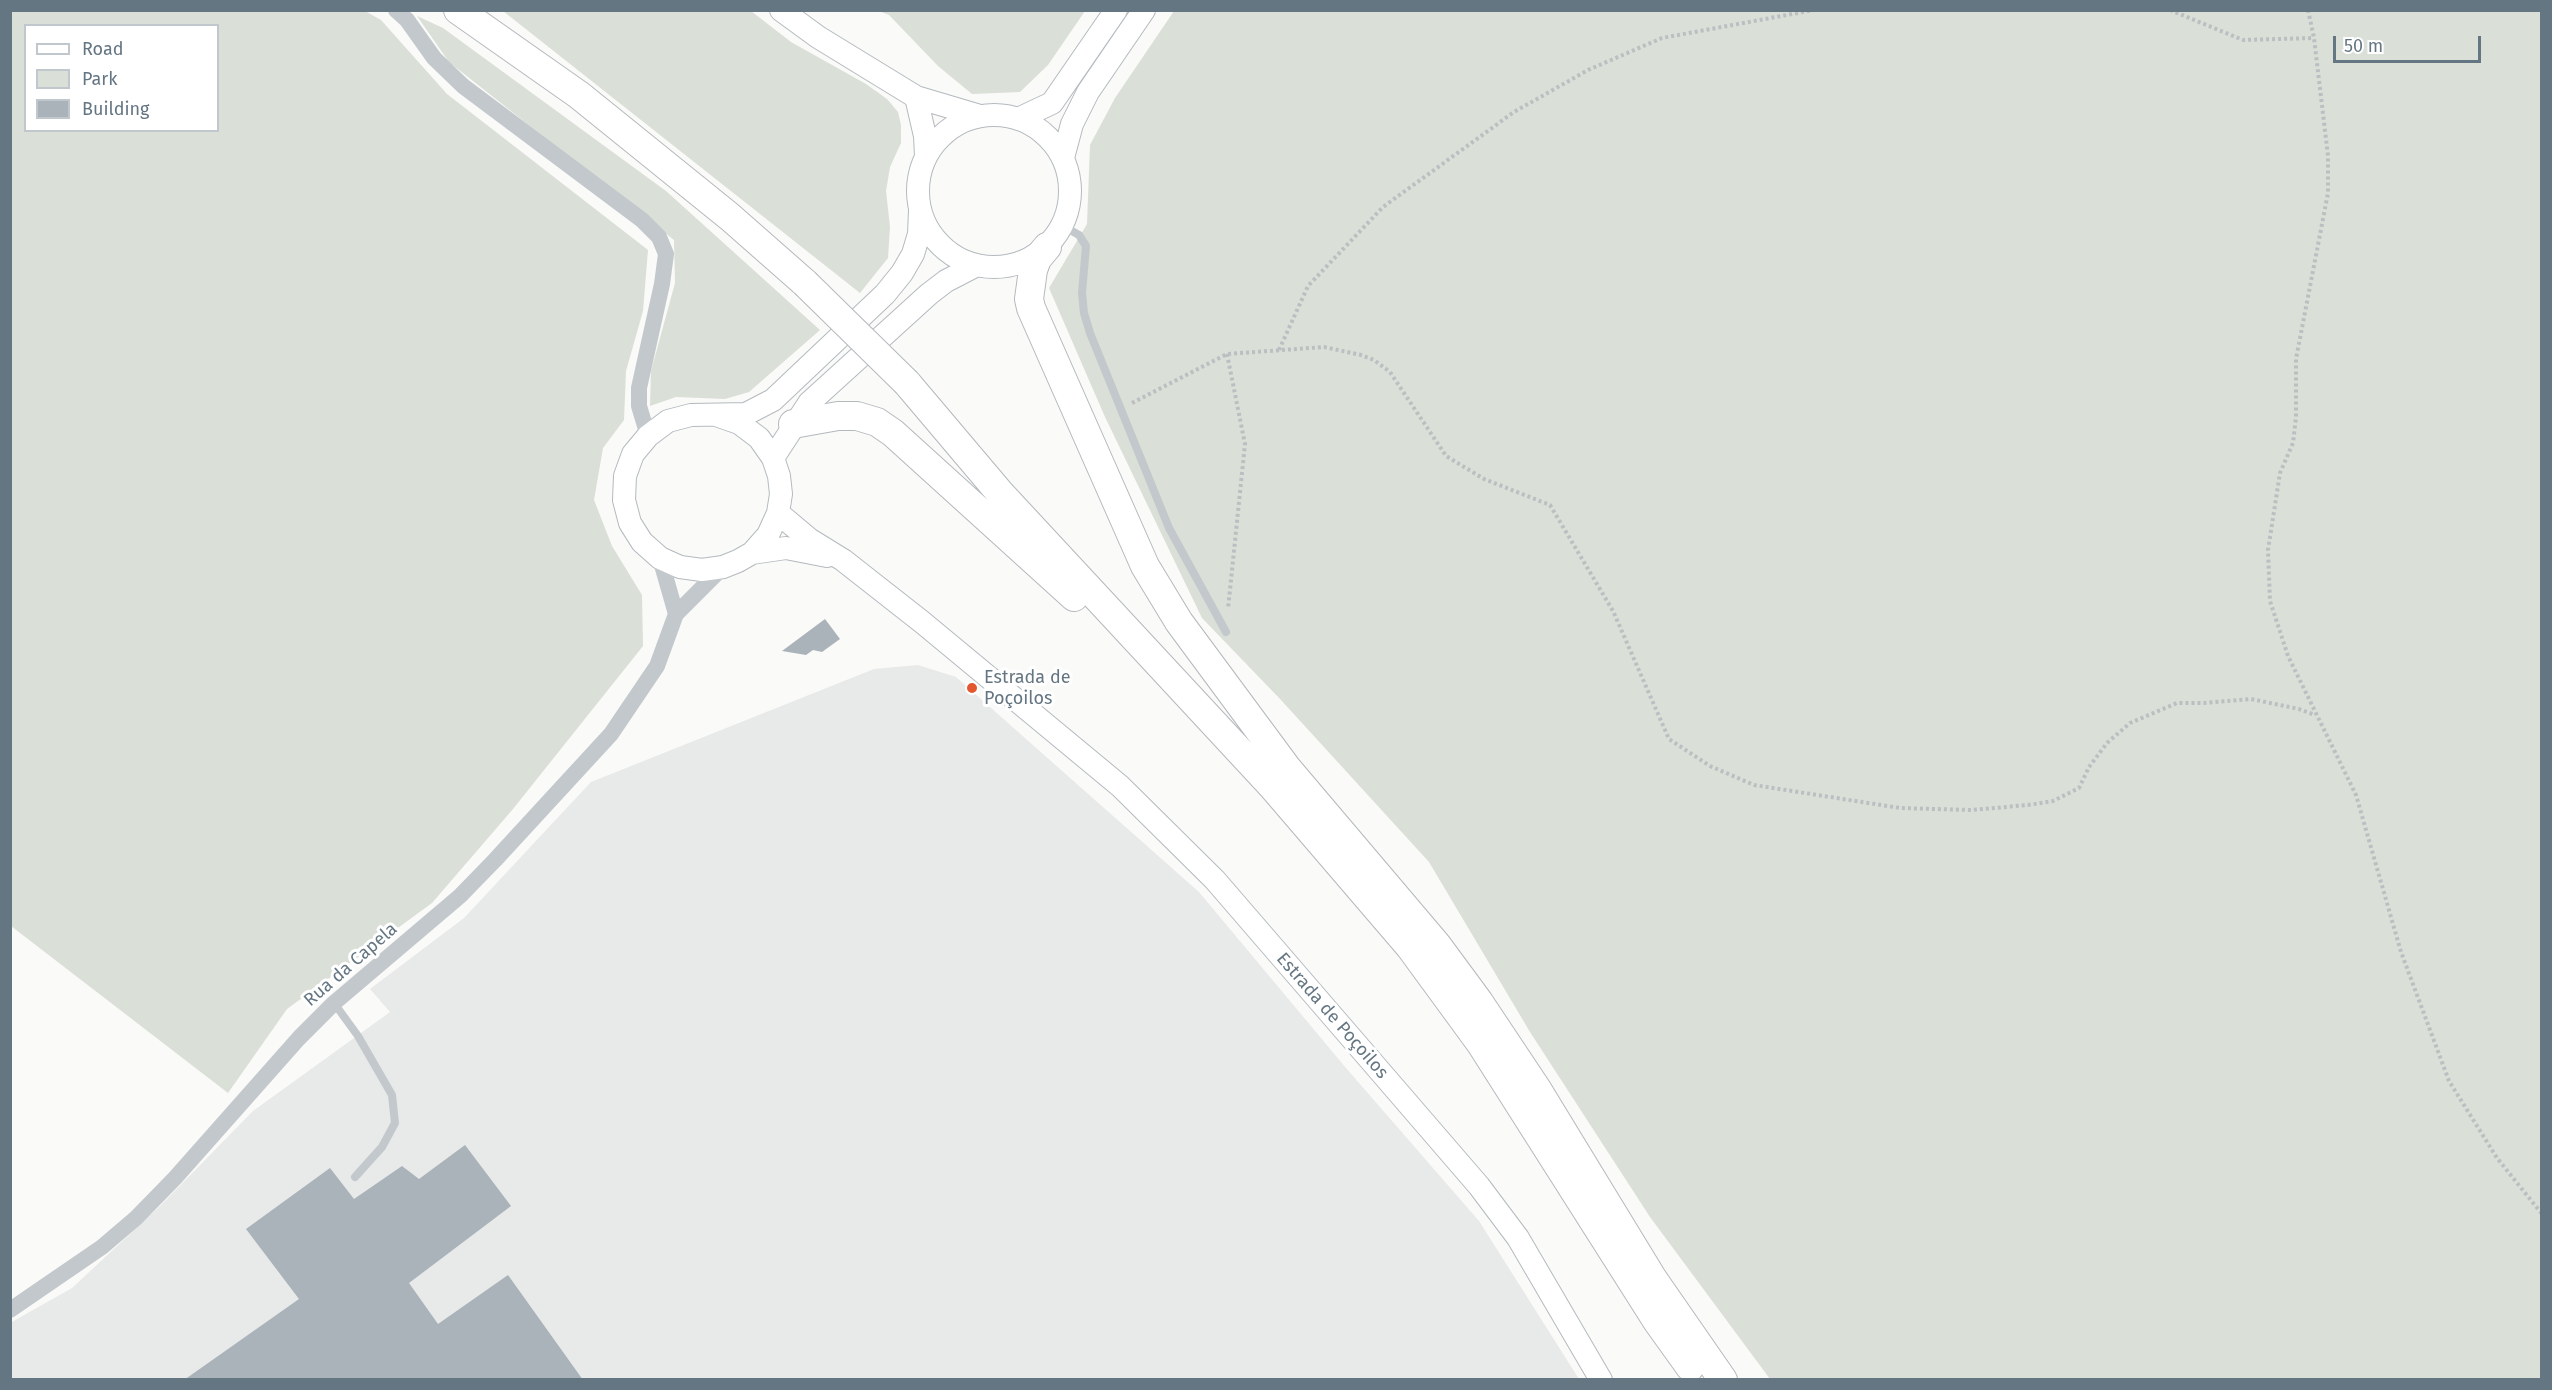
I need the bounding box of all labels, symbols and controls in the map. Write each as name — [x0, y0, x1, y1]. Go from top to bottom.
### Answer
legend — [24, 24, 219, 132]
scale bar — [2336, 24, 2484, 62]
text: 50 m — [2344, 35, 2383, 57]
text: Road — [82, 38, 124, 60]
text: Park — [82, 68, 117, 90]
text: Building — [82, 98, 149, 120]
place label: Estrada de Poçoilos — [984, 667, 1070, 710]
marker: Estrada de Poçoilos — [965, 681, 979, 695]
street label: Rua da Capela — [300, 919, 402, 1011]
street label: Estrada de Poçoilos — [1271, 949, 1393, 1083]

